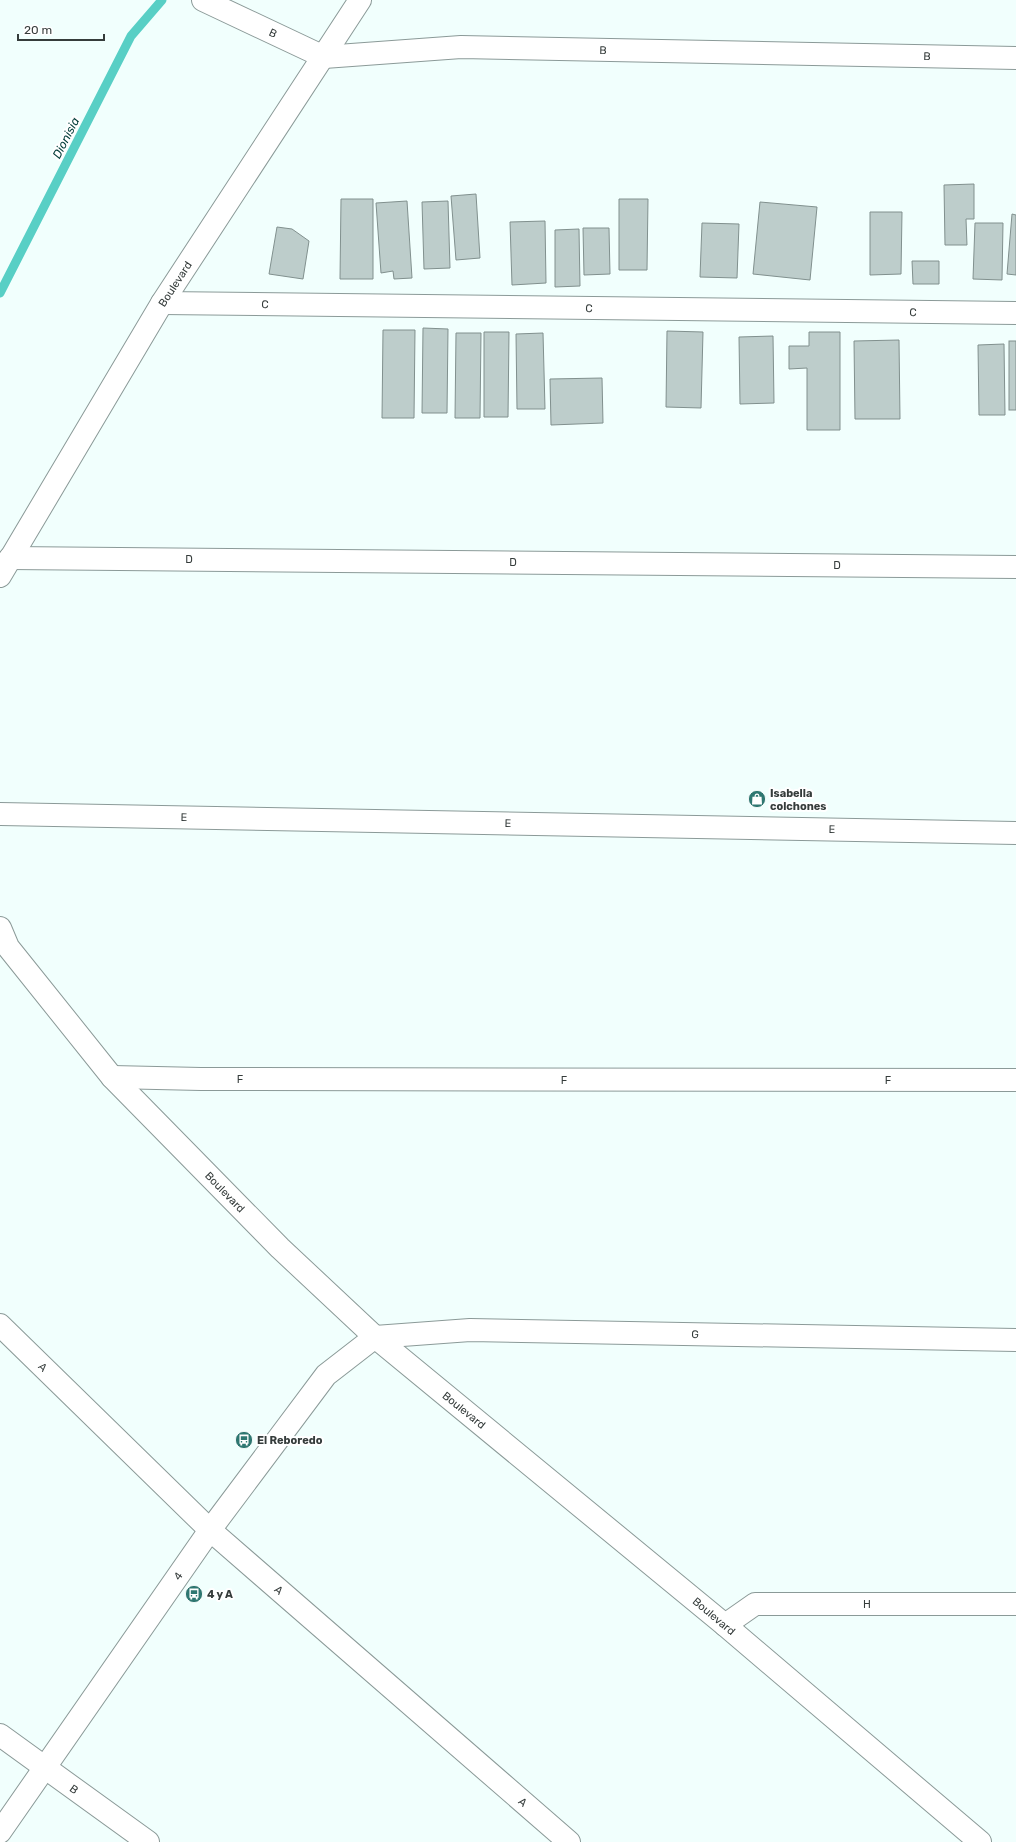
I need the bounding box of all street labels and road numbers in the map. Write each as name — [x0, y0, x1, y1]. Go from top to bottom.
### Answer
street label: B — [267, 26, 279, 41]
street label: B — [599, 44, 607, 57]
street label: B — [923, 50, 931, 63]
street label: Boulevard — [156, 259, 195, 309]
street label: C — [261, 298, 269, 311]
street label: C — [585, 302, 593, 315]
street label: C — [909, 306, 917, 319]
street label: D — [185, 553, 193, 566]
street label: D — [509, 556, 517, 569]
street label: D — [833, 559, 841, 572]
street label: E — [181, 811, 188, 824]
street label: E — [505, 817, 512, 830]
street label: E — [829, 823, 836, 836]
street label: F — [237, 1073, 243, 1086]
street label: F — [561, 1074, 567, 1087]
street label: F — [885, 1074, 891, 1087]
street label: Boulevard — [202, 1169, 247, 1215]
street label: G — [691, 1328, 699, 1341]
street label: A — [35, 1360, 50, 1375]
street label: Boulevard — [440, 1389, 488, 1432]
street label: 4 — [171, 1570, 186, 1583]
street label: A — [272, 1583, 286, 1598]
street label: Boulevard — [690, 1595, 738, 1638]
street label: H — [863, 1598, 871, 1611]
street label: B — [67, 1782, 80, 1797]
street label: A — [516, 1795, 530, 1810]

